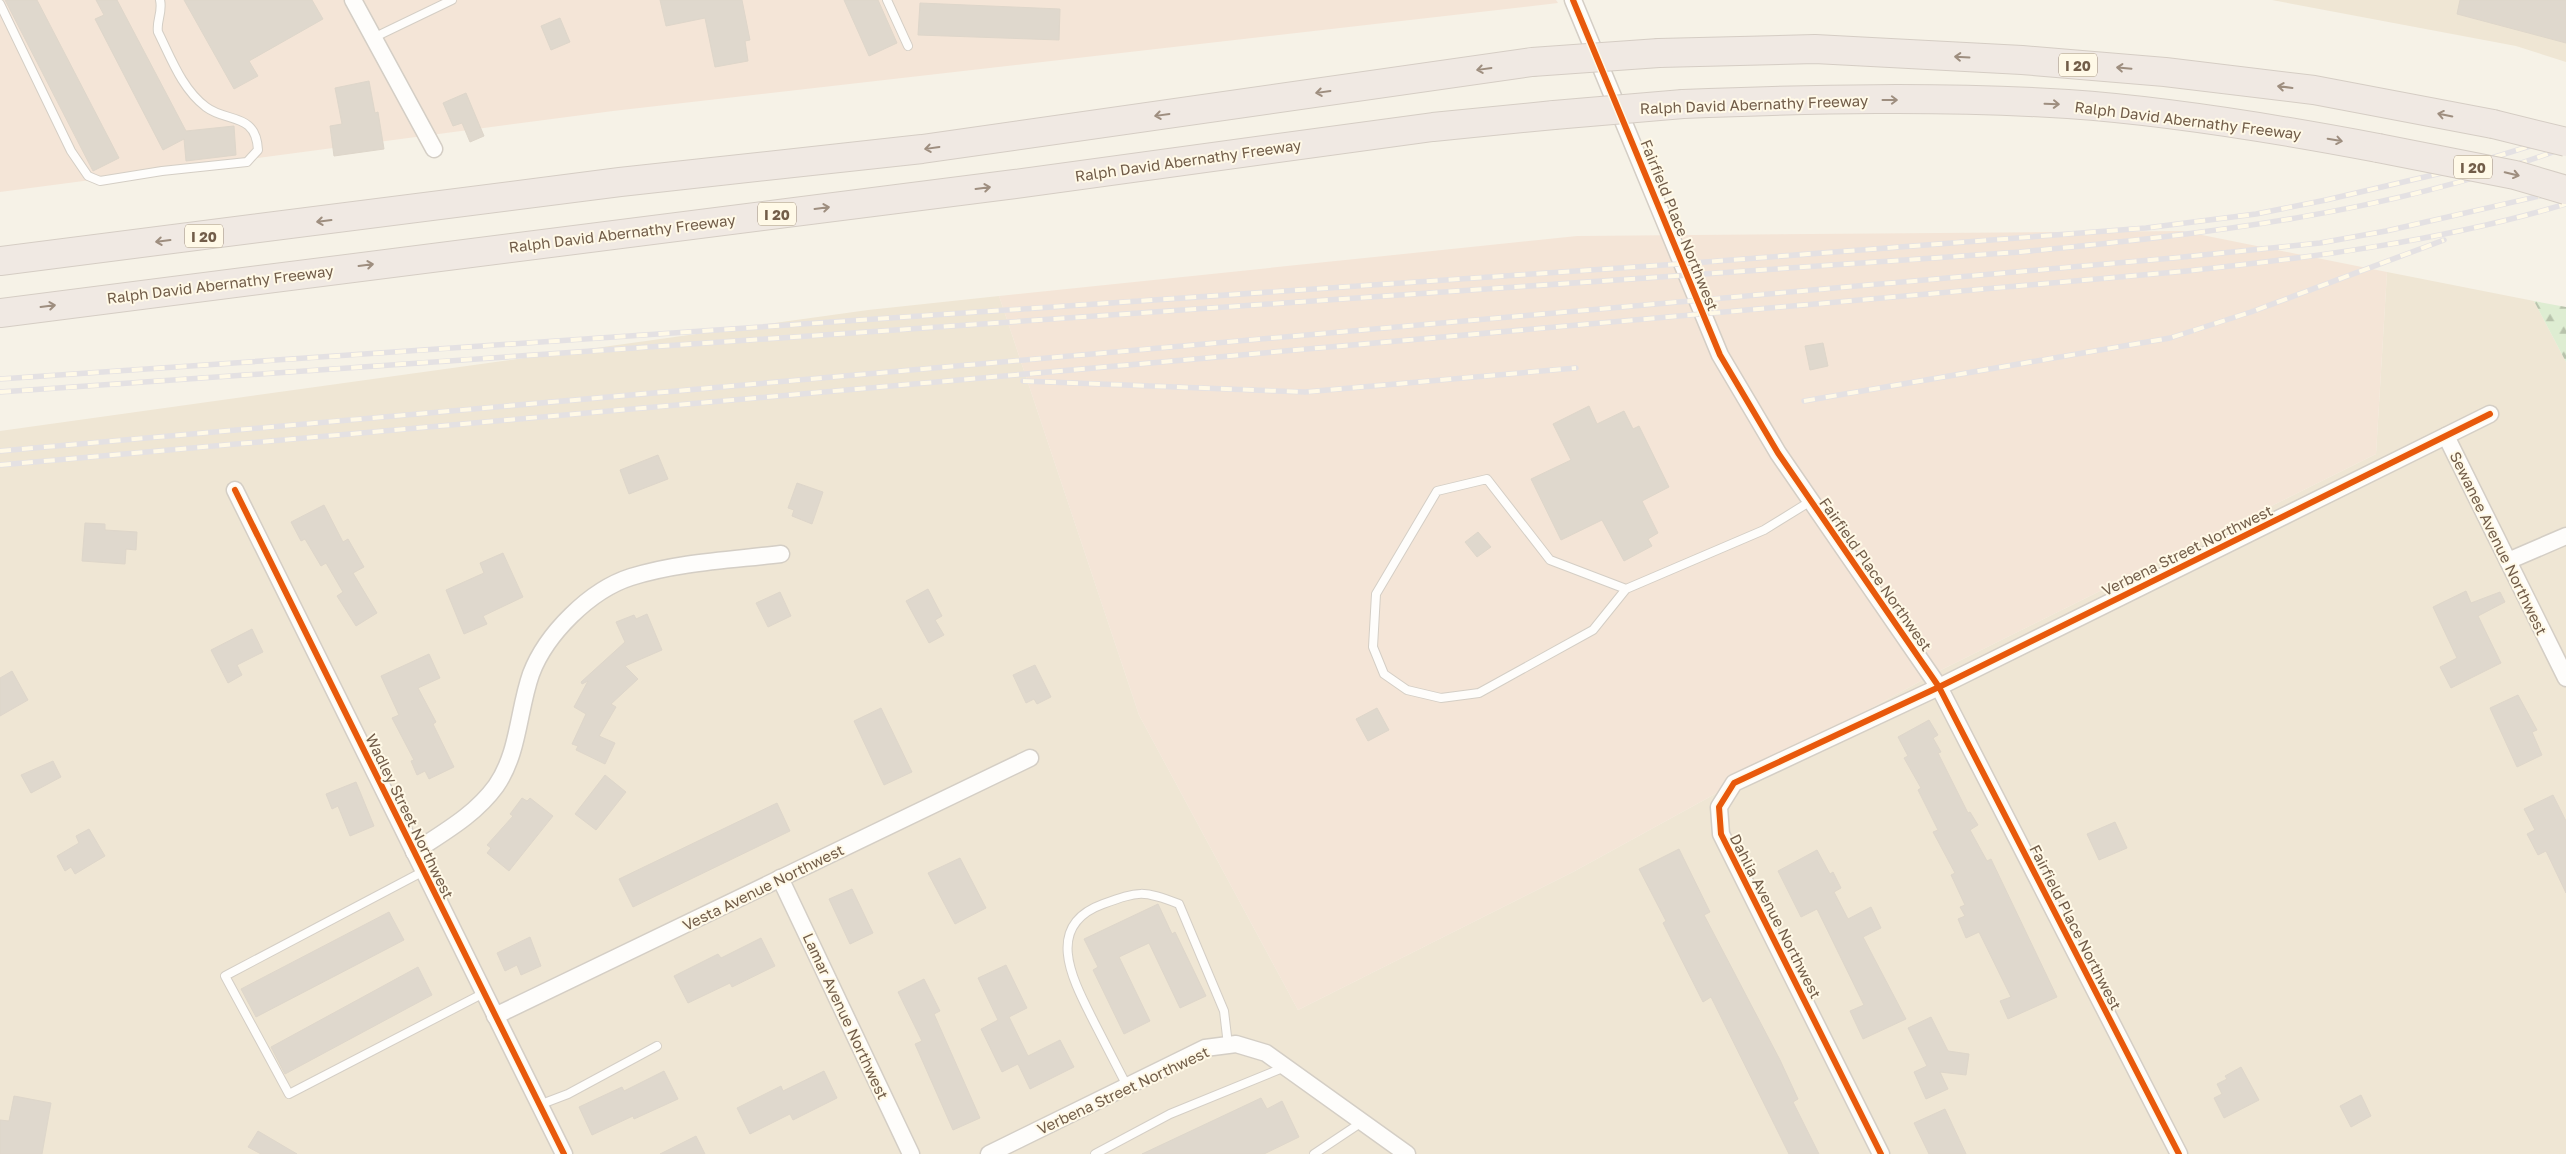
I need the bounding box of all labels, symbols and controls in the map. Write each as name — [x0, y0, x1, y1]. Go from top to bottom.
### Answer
one-way arrow — [1954, 52, 1970, 61]
road number: I 20 — [2059, 54, 2097, 76]
one-way arrow — [1476, 64, 1492, 74]
one-way arrow — [2116, 64, 2132, 73]
one-way arrow — [2278, 82, 2294, 92]
one-way arrow — [1316, 87, 1332, 97]
street label: Ralph David Abernathy Freeway — [1640, 91, 1869, 117]
one-way arrow — [1881, 95, 1897, 104]
street label: Ralph David Abernathy Freeway — [2074, 97, 2303, 143]
one-way arrow — [2044, 99, 2060, 108]
one-way arrow — [1155, 110, 1171, 120]
one-way arrow — [2438, 110, 2454, 119]
street label: Ralph David Abernathy Freeway — [1074, 135, 1303, 185]
one-way arrow — [2326, 135, 2342, 145]
street label: Fairfield Place Northwest — [1637, 137, 1723, 313]
one-way arrow — [925, 143, 941, 153]
road number: I 20 — [2454, 156, 2492, 178]
one-way arrow — [2503, 170, 2519, 180]
one-way arrow — [975, 183, 991, 193]
road number: I 20 — [758, 202, 796, 225]
one-way arrow — [814, 203, 830, 213]
street label: Ralph David Abernathy Freeway — [508, 210, 737, 256]
one-way arrow — [317, 216, 333, 226]
road number: I 20 — [185, 225, 223, 248]
one-way arrow — [155, 236, 171, 246]
one-way arrow — [357, 260, 373, 270]
street label: Ralph David Abernathy Freeway — [106, 261, 335, 307]
one-way arrow — [40, 301, 56, 311]
street label: Sewanee Avenue Northwest — [2447, 448, 2551, 638]
street label: Fairfield Place Northwest — [1816, 494, 1936, 654]
street label: Verbena Street Northwest — [2099, 501, 2275, 599]
street label: Wadley Street Northwest — [362, 731, 458, 901]
street label: Dahlia Avenue Northwest — [1727, 831, 1825, 1001]
street label: Vesta Avenue Northwest — [680, 840, 846, 934]
street label: Fairfield Place Northwest — [2026, 841, 2126, 1013]
street label: Lamar Avenue Northwest — [799, 930, 893, 1102]
street label: Verbena Street Northwest — [1034, 1042, 1212, 1138]

